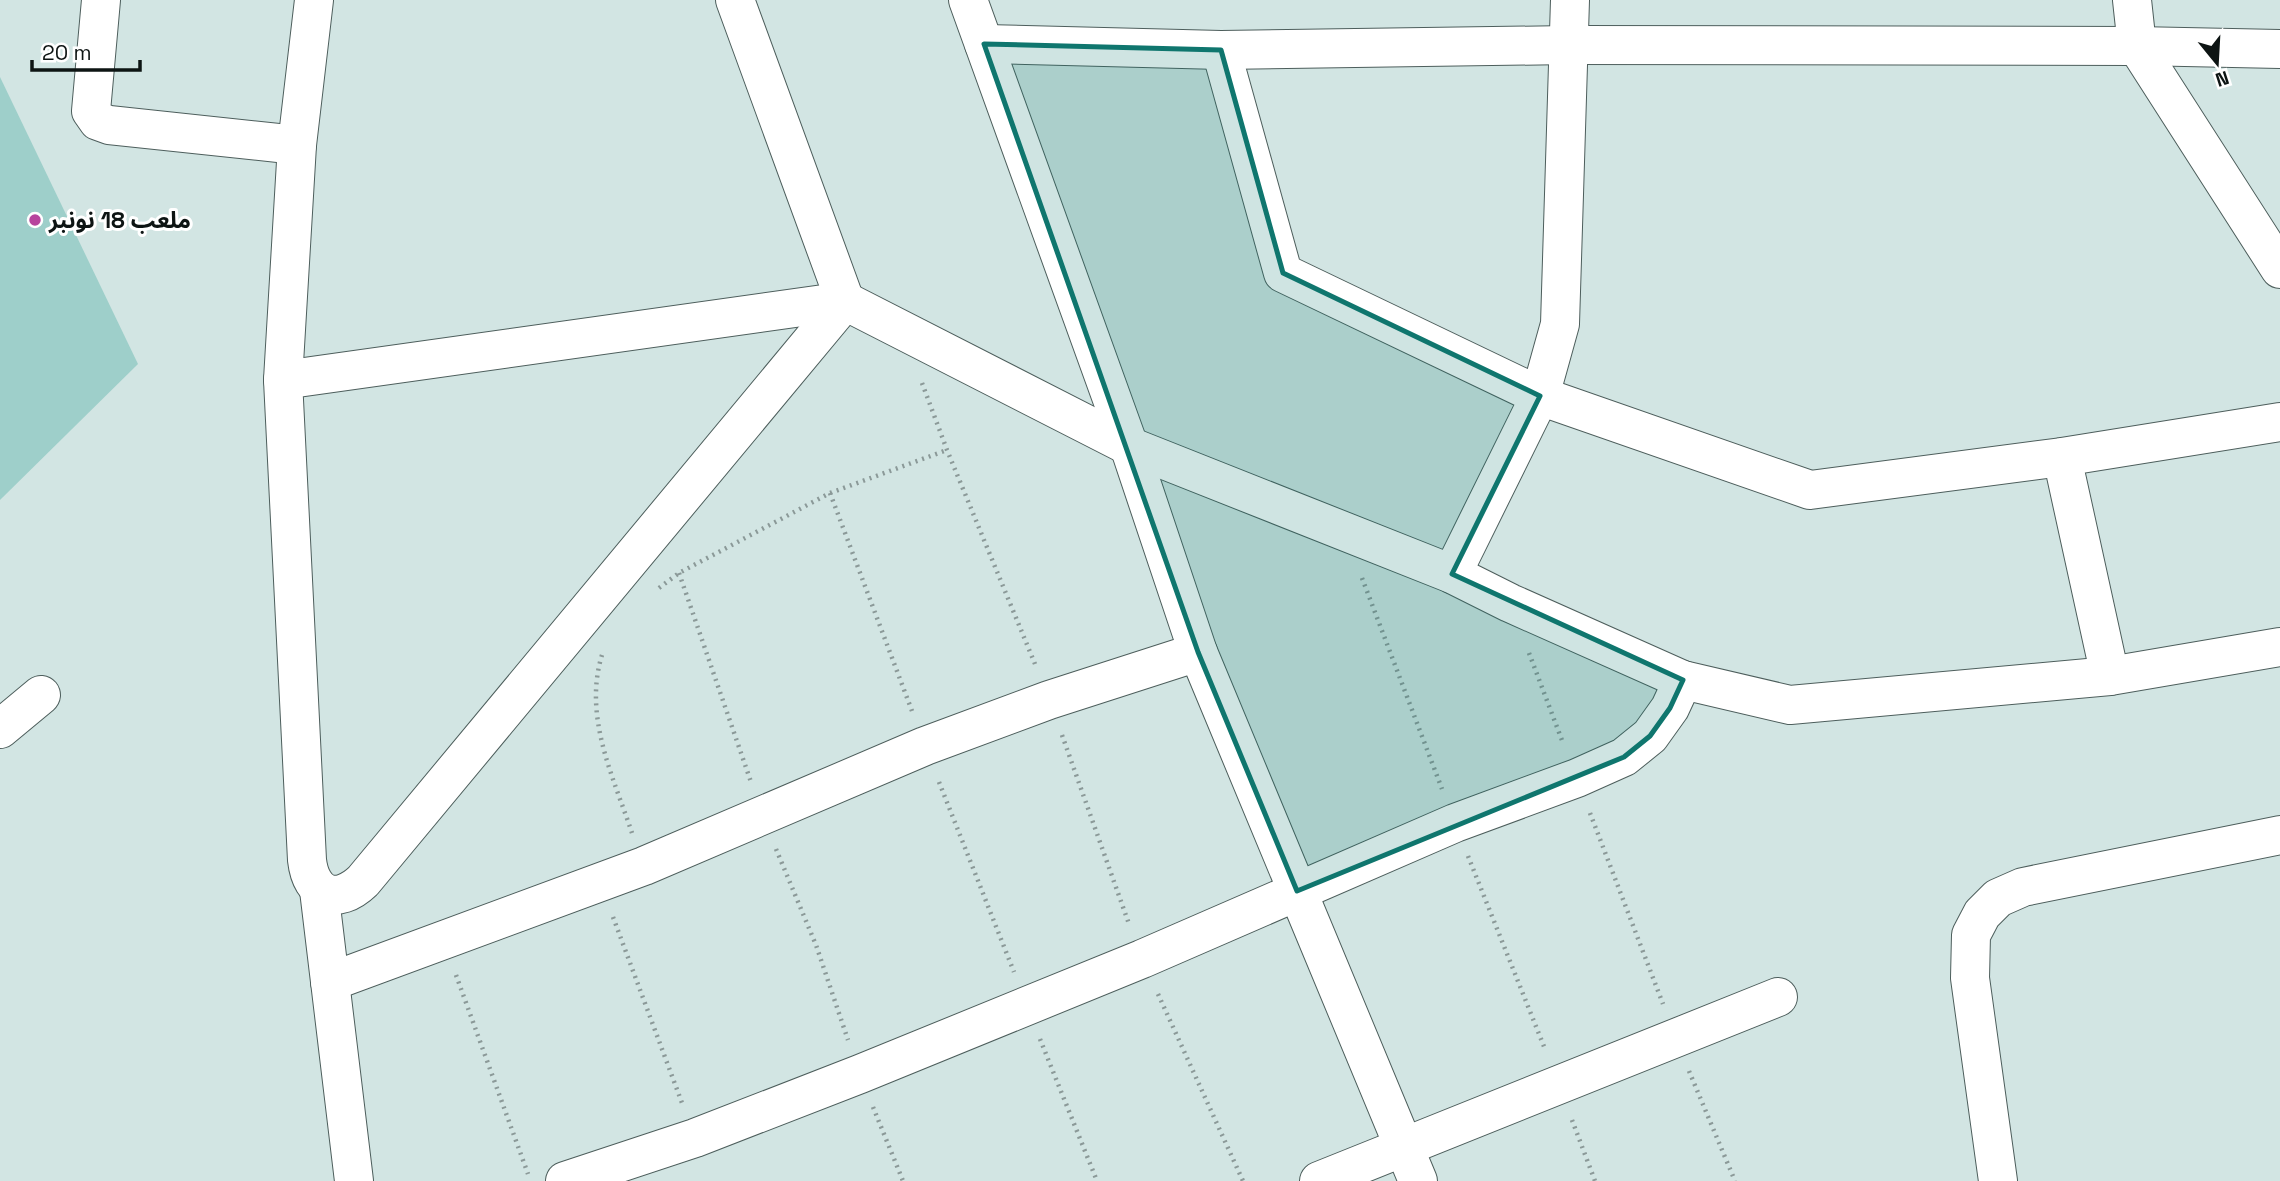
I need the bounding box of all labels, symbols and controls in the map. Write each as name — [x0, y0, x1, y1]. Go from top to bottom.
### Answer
scale bar — [32, 28, 140, 72]
north arrow — [2182, 28, 2252, 98]
text: 20 m — [42, 39, 92, 66]
text: N — [2212, 65, 2232, 93]
place label: ملعب 18 نونبر — [48, 205, 191, 235]
marker: ملعب 18 نونبر — [27, 212, 43, 228]

